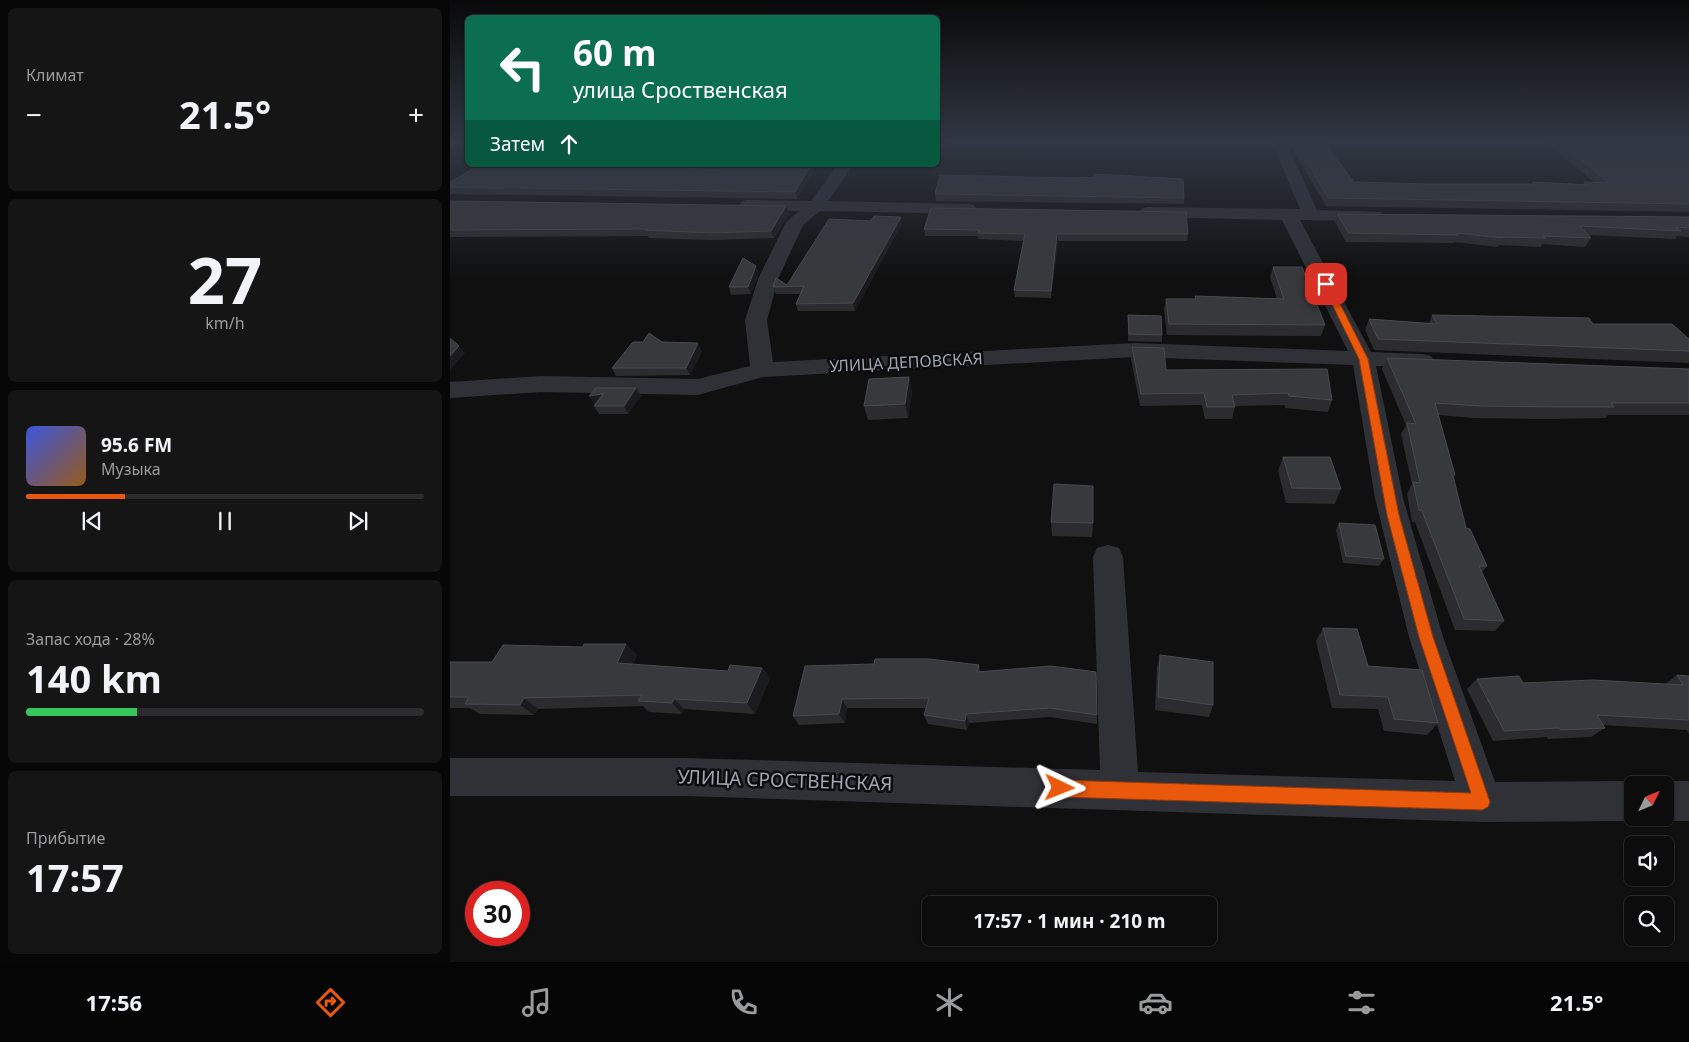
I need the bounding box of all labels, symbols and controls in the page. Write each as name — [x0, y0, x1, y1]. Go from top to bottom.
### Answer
text: 60 m — [573, 29, 656, 76]
icon: left — [490, 35, 555, 100]
text: Климат — [26, 64, 84, 86]
text: улица Сроственская — [573, 74, 788, 104]
text: 21.5° — [179, 88, 271, 140]
text: − — [26, 95, 42, 133]
text: + — [408, 95, 424, 133]
icon: ahead — [555, 130, 583, 158]
text: Затем — [490, 131, 545, 157]
text: 27 — [188, 235, 262, 323]
pin — [1305, 263, 1347, 305]
icon: arrive — [1312, 270, 1340, 298]
text: km/h — [205, 312, 245, 334]
street label: УЛИЦА ДЕПОВСКАЯ — [829, 347, 983, 377]
text: 95.6 FM — [101, 432, 172, 458]
text: Музыка — [101, 458, 161, 480]
icon: previous — [78, 507, 106, 535]
icon: pause — [211, 507, 239, 535]
icon: next — [344, 507, 372, 535]
text: Запас хода · 28% — [26, 628, 155, 650]
text: 140 km — [26, 652, 162, 704]
position arrow — [1033, 761, 1085, 813]
street label: УЛИЦА СРОСТВЕНСКАЯ — [677, 763, 893, 797]
north arrow — [1624, 776, 1674, 826]
map controls — [1624, 776, 1674, 946]
text: Прибытие — [26, 827, 105, 849]
button: sound — [1624, 836, 1674, 886]
text: 17:57 — [26, 851, 124, 903]
speed limit sign: 30 — [465, 881, 530, 946]
button: search — [1624, 896, 1674, 946]
text: 17:57 · 1 мин · 210 m — [973, 908, 1166, 934]
icon: directions — [313, 985, 348, 1020]
icon: music — [519, 985, 554, 1020]
icon: phone — [726, 985, 761, 1020]
icon: climate — [932, 985, 967, 1020]
icon: car — [1138, 985, 1173, 1020]
icon: filters — [1344, 985, 1379, 1020]
text: 17:56 — [86, 987, 142, 1017]
text: 21.5° — [1550, 987, 1603, 1017]

